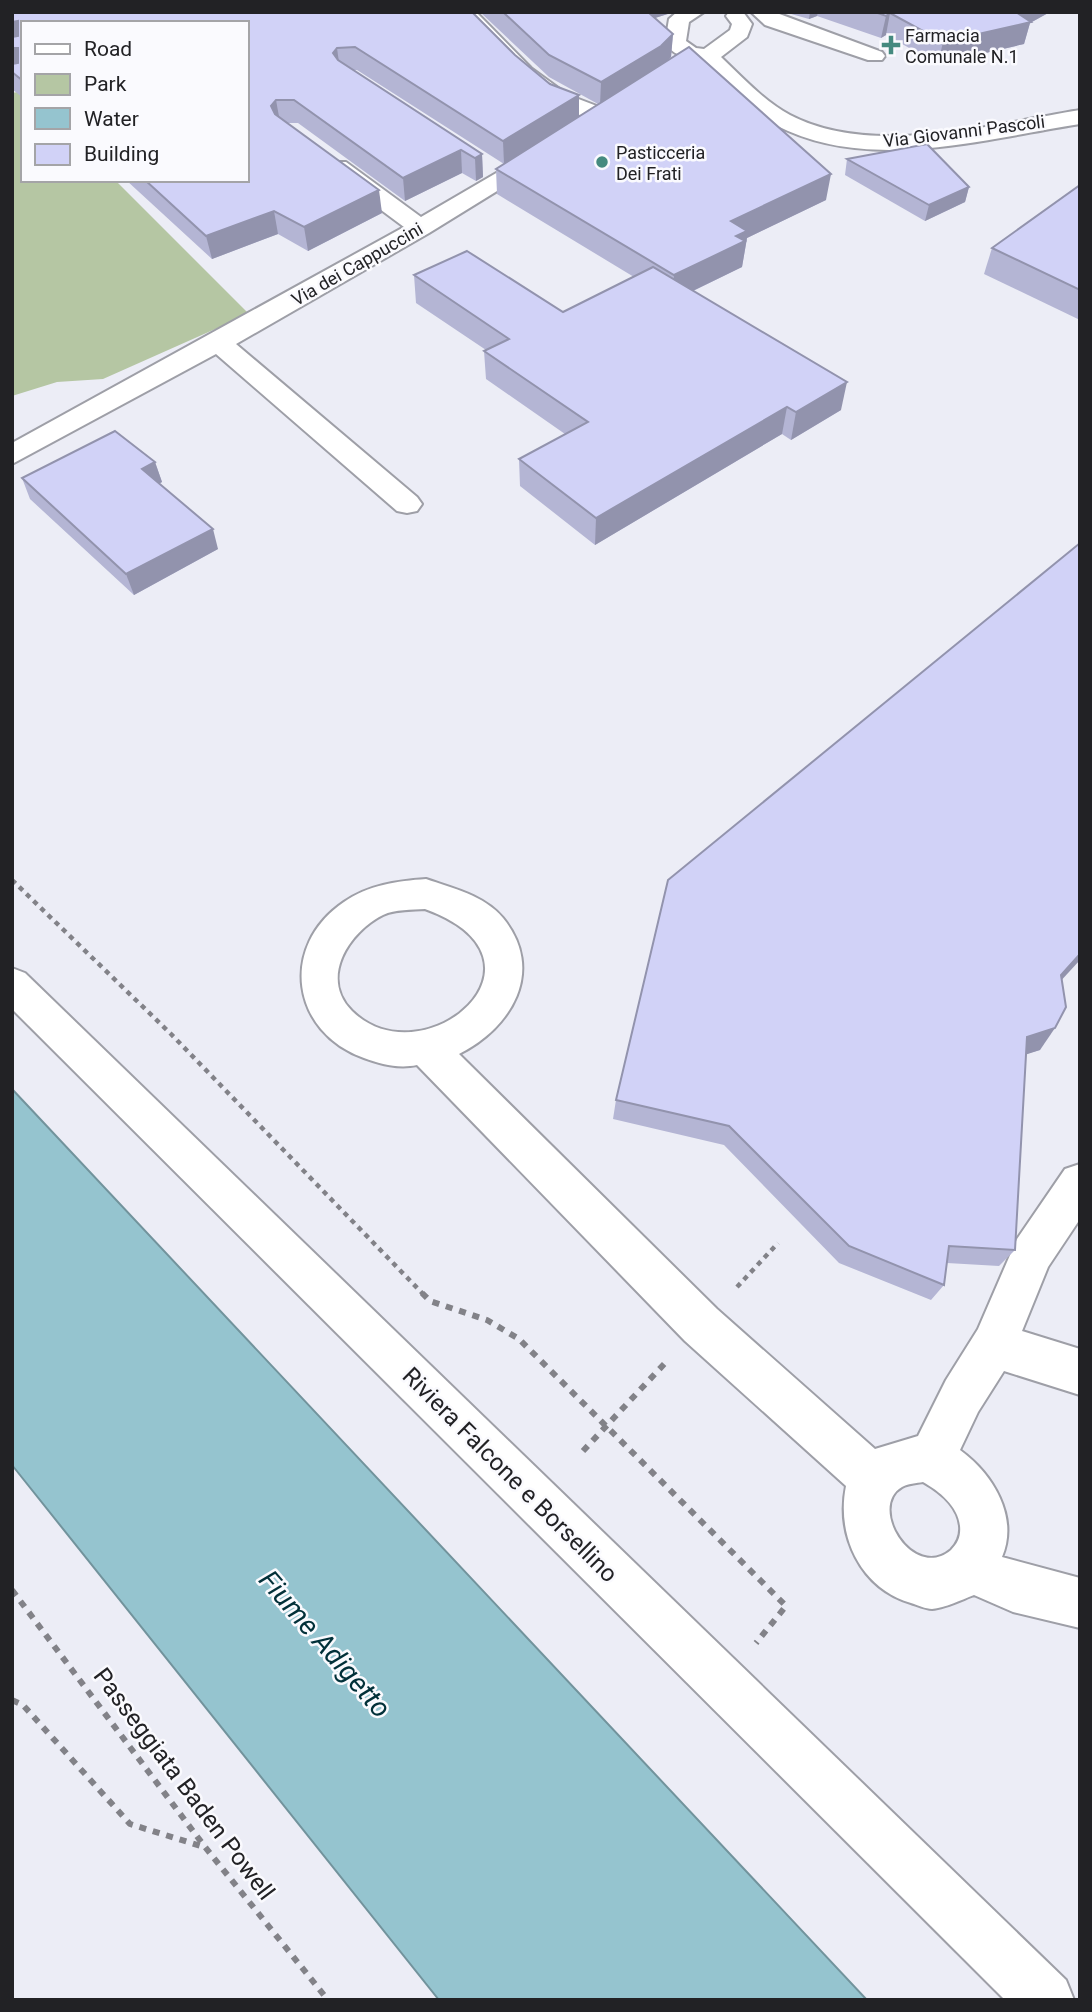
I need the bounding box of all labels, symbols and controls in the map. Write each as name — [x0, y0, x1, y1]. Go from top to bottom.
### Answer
legend — [21, 21, 248, 182]
place label: Farmacia Comunale N.1 — [905, 25, 1019, 67]
text: Road — [84, 37, 132, 61]
marker: Farmacia Comunale N.1 — [883, 37, 899, 53]
text: Park — [84, 72, 127, 96]
text: Water — [84, 107, 139, 131]
street label: Via Giovanni Pascoli — [882, 111, 1046, 151]
text: Building — [84, 142, 159, 166]
place label: Pasticceria Dei Frati — [616, 142, 705, 184]
marker: Pasticceria Dei Frati — [594, 154, 610, 170]
street label: Via dei Cappuccini — [288, 218, 426, 310]
street label: Riviera Falcone e Borsellino — [397, 1362, 623, 1588]
water label: Fiume Adigetto — [252, 1564, 398, 1724]
street label: Passeggiata Baden Powell — [88, 1663, 280, 1905]

